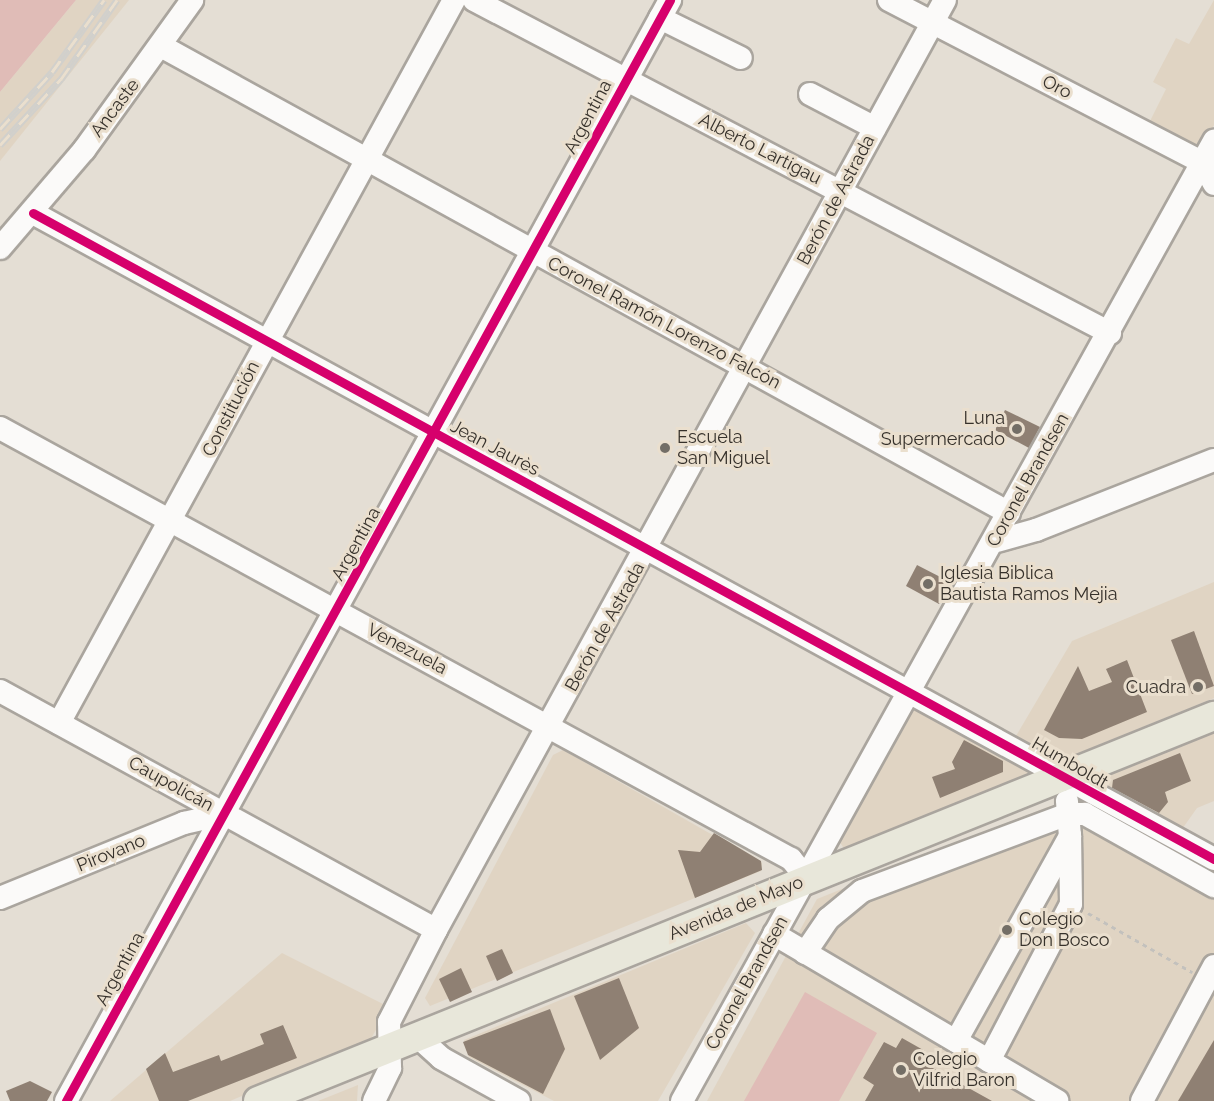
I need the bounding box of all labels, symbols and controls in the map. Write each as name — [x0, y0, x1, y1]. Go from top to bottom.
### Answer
street label: Oro — [1039, 71, 1075, 103]
street label: Ancaste — [86, 75, 144, 141]
street label: Argentina — [560, 76, 616, 158]
street label: Alberto Lartigau — [695, 109, 825, 189]
street label: Berón de Astrada — [793, 131, 879, 269]
street label: Coronel Ramón Lorenzo Falcón — [544, 252, 784, 394]
street label: Constitución — [198, 358, 264, 460]
place label: Luna Supermercado — [881, 408, 1005, 450]
street label: Coronel Brandsen — [982, 409, 1074, 551]
street label: Jean Jaurès — [447, 415, 543, 481]
marker: Luna Supermercado — [1010, 422, 1024, 436]
place label: Escuela San Miguel — [677, 427, 770, 470]
marker: Escuela San Miguel — [658, 441, 672, 455]
street label: Argentina — [327, 504, 385, 584]
street label: Berón de Astrada — [561, 559, 649, 695]
place label: Iglesia Biblica Bautista Ramos Mejia — [940, 563, 1118, 606]
marker: Iglesia Biblica Bautista Ramos Mejia — [921, 577, 935, 591]
street label: Venezuela — [363, 619, 451, 679]
place label: Cuadra — [1126, 676, 1186, 698]
marker: Cuadra — [1191, 680, 1205, 694]
street label: Humboldt — [1028, 733, 1112, 793]
street label: Caupolicán — [125, 752, 217, 816]
street label: Pirovano — [74, 830, 148, 876]
street label: Avenida de Mayo — [666, 871, 806, 945]
place label: Colegio Don Bosco — [1019, 909, 1110, 952]
street label: Coronel Brandsen — [701, 912, 793, 1054]
marker: Colegio Don Bosco — [1000, 923, 1014, 937]
street label: Argentina — [91, 929, 149, 1009]
place label: Colegio Vilfrid Baron — [913, 1049, 1015, 1092]
marker: Colegio Vilfrid Baron — [894, 1063, 908, 1077]

